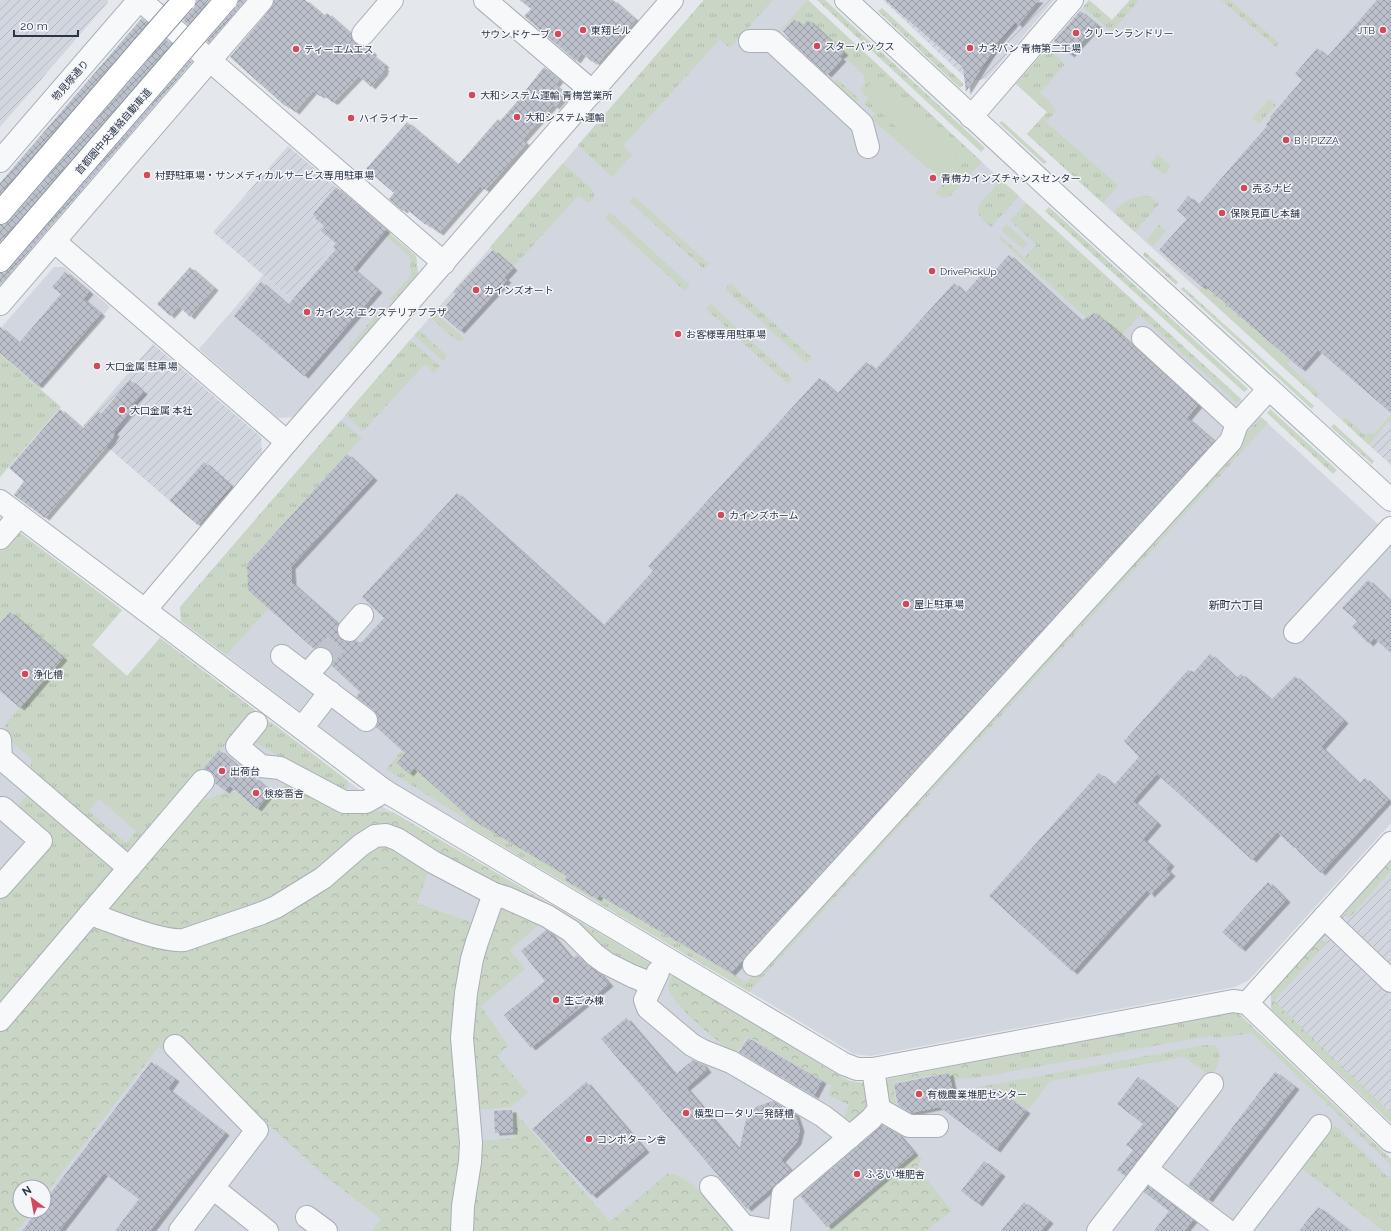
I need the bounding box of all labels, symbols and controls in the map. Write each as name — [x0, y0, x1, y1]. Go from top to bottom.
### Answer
scale bar — [14, 12, 78, 38]
text: 20 m — [20, 19, 48, 33]
marker: 東翔ビル — [578, 25, 588, 35]
place label: 東翔ビル — [591, 25, 631, 36]
place label: JTB — [1357, 25, 1375, 36]
marker: JTB — [1378, 25, 1388, 35]
marker: クリーンランドリー — [1071, 28, 1081, 38]
place label: クリーンランドリー — [1084, 28, 1174, 39]
place label: サウンドケーブ — [481, 29, 550, 40]
marker: サウンドケーブ — [553, 29, 563, 39]
marker: スターバックス — [812, 41, 822, 51]
place label: スターバックス — [825, 41, 895, 52]
marker: カネバン 青梅第二工場 — [965, 43, 975, 53]
place label: カネバン 青梅第二工場 — [978, 43, 1081, 54]
marker: ティーエムエス — [291, 44, 301, 54]
place label: ティーエムエス — [304, 44, 373, 55]
street label: 物見塚通り — [50, 58, 91, 103]
street label: 首都圏中央連絡自動車道 — [73, 86, 154, 176]
marker: 大和システム運輸 青梅営業所 — [467, 90, 477, 100]
place label: 大和システム運輸 青梅営業所 — [480, 90, 612, 101]
marker: 大和システム運輸 — [512, 112, 522, 122]
place label: 大和システム運輸 — [525, 112, 605, 123]
marker: ハイライナー — [346, 113, 356, 123]
place label: ハイライナー — [359, 113, 419, 124]
marker: B：PIZZA — [1281, 135, 1291, 145]
place label: B：PIZZA — [1294, 135, 1339, 146]
marker: 村野駐車場・サンメディカルサービス専用駐車場 — [142, 170, 152, 180]
place label: 村野駐車場・サンメディカルサービス専用駐車場 — [155, 170, 374, 181]
marker: 青梅カインズチャンスセンター — [928, 173, 938, 183]
place label: 青梅カインズチャンスセンター — [941, 173, 1081, 184]
marker: 売るナビ — [1239, 183, 1249, 193]
place label: 売るナビ — [1252, 183, 1292, 194]
marker: 保険見直し本舗 — [1217, 208, 1227, 218]
place label: 保険見直し本舗 — [1230, 208, 1300, 219]
marker: DrivePickUp — [927, 266, 937, 276]
place label: DrivePickUp — [940, 266, 997, 277]
marker: カインズオート — [471, 285, 481, 295]
place label: カインズオート — [484, 285, 554, 296]
marker: カインズ エクステリアプラザ — [302, 307, 312, 317]
place label: カインズ エクステリアプラザ — [315, 307, 447, 318]
marker: お客様専用駐車場 — [673, 329, 683, 339]
place label: お客様専用駐車場 — [686, 329, 766, 340]
marker: 大口金属 駐車場 — [92, 361, 102, 371]
place label: 大口金属 駐車場 — [105, 361, 178, 372]
marker: 大口金属 本社 — [117, 405, 127, 415]
place label: 大口金属 本社 — [130, 405, 193, 416]
marker: カインズホーム — [716, 510, 726, 520]
place label: カインズホーム — [729, 510, 799, 521]
marker: 屋上駐車場 — [901, 599, 911, 609]
place label: 屋上駐車場 — [914, 599, 964, 610]
district label: 新町六丁目 — [1209, 599, 1264, 612]
marker: 浄化槽 — [20, 669, 30, 679]
place label: 浄化槽 — [33, 669, 63, 680]
marker: 出荷台 — [217, 766, 227, 776]
place label: 出荷台 — [230, 766, 260, 777]
marker: 検疫畜舎 — [251, 788, 261, 798]
place label: 検疫畜舎 — [264, 788, 304, 799]
marker: 生ごみ棟 — [551, 995, 561, 1005]
place label: 生ごみ棟 — [564, 995, 604, 1006]
marker: 有機農業堆肥センター — [914, 1089, 924, 1099]
place label: 有機農業堆肥センター — [927, 1089, 1027, 1100]
marker: 横型ロータリー発酵槽 — [681, 1108, 691, 1118]
place label: 横型ロータリー発酵槽 — [694, 1108, 794, 1119]
marker: コンポターン舎 — [584, 1134, 594, 1144]
place label: コンポターン舎 — [597, 1134, 667, 1145]
marker: ふるい堆肥舎 — [852, 1169, 862, 1179]
place label: ふるい堆肥舎 — [865, 1169, 925, 1180]
north arrow — [12, 1179, 52, 1219]
text: N — [20, 1183, 34, 1199]

